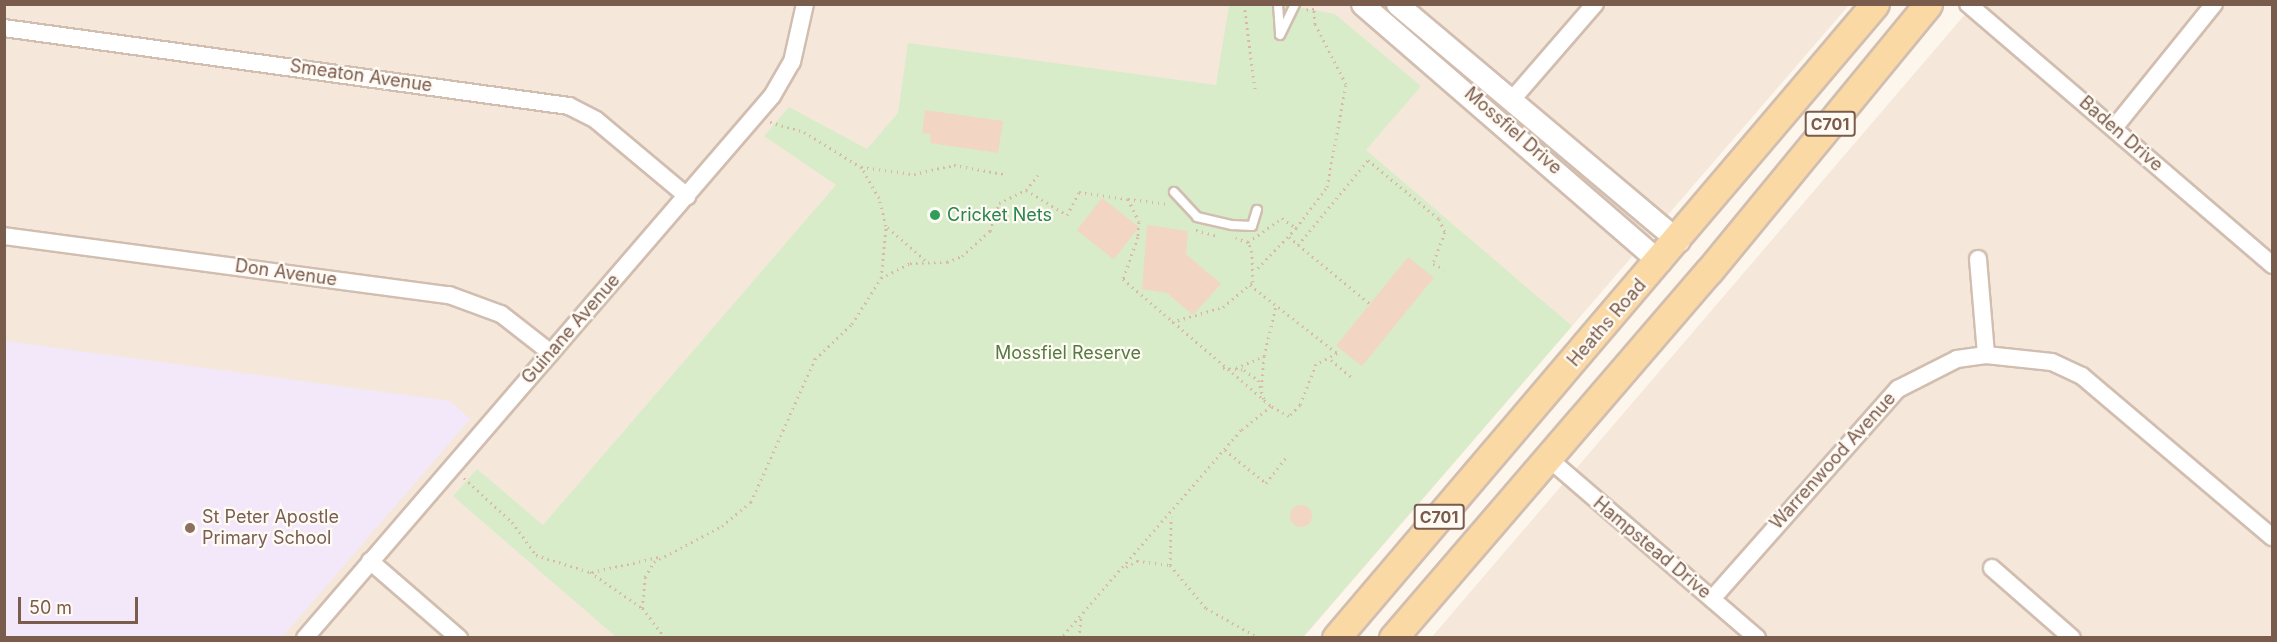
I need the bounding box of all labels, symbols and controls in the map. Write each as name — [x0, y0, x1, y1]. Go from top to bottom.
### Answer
street label: Smeaton Avenue — [288, 55, 434, 97]
street label: Mossfiel Drive — [1460, 83, 1566, 179]
street label: Baden Drive — [2075, 92, 2167, 176]
road number: C701 — [1804, 111, 1856, 137]
place label: Cricket Nets — [947, 204, 1052, 226]
marker: Cricket Nets — [928, 208, 942, 222]
street label: Don Avenue — [234, 255, 338, 291]
street label: Guinane Avenue — [517, 270, 625, 388]
street label: Heaths Road — [1563, 275, 1651, 371]
park label: Mossfiel Reserve — [995, 342, 1141, 364]
street label: Warrenwood Avenue — [1766, 388, 1900, 534]
street label: Hampstead Drive — [1589, 492, 1715, 604]
road number: C701 — [1414, 504, 1464, 530]
place label: St Peter Apostle Primary School — [202, 507, 339, 550]
marker: St Peter Apostle Primary School — [183, 521, 197, 535]
scale bar — [21, 585, 141, 623]
text: 50 m — [29, 597, 72, 618]

